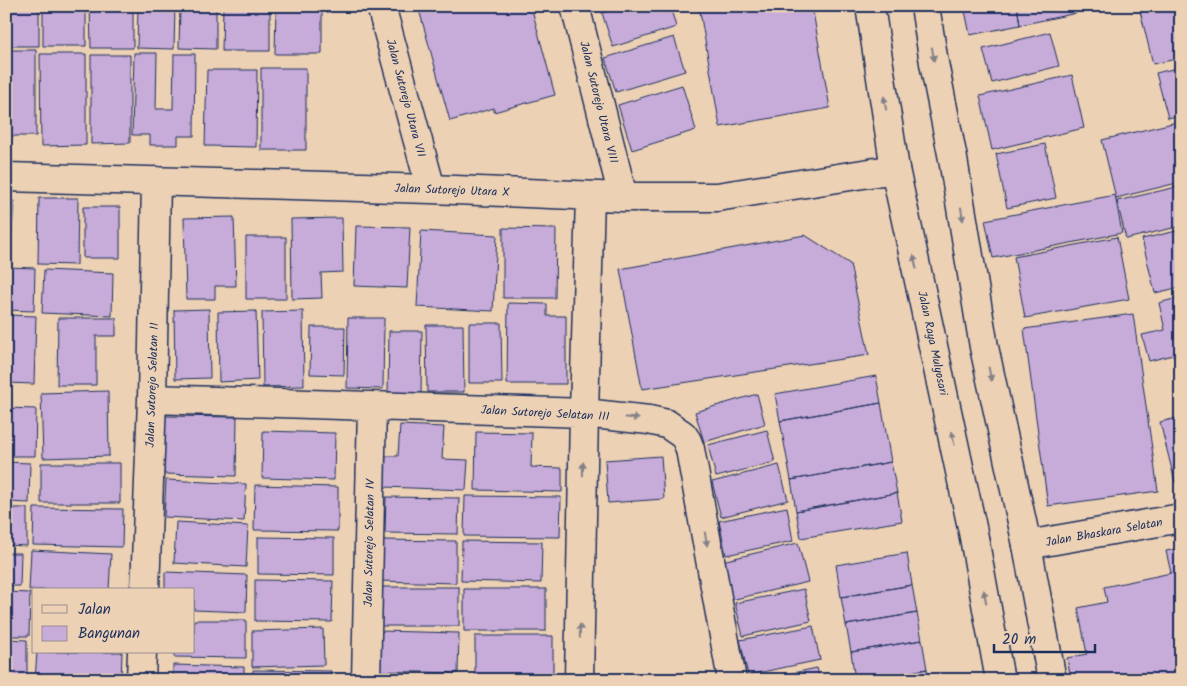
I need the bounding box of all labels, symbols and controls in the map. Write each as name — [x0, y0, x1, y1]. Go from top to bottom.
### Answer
street label: Jalan Sutorejo Utara VII — [381, 37, 430, 160]
street label: Jalan Sutorejo Utara VIII — [574, 39, 623, 165]
one-way arrow — [929, 47, 937, 63]
one-way arrow — [881, 94, 889, 110]
street label: Jalan Sutorejo Utara X — [394, 179, 510, 202]
one-way arrow — [958, 207, 966, 223]
one-way arrow — [911, 254, 919, 270]
street label: Jalan Raya Mulyosari — [912, 289, 953, 398]
street label: Jalan Sutorejo Selatan II — [141, 322, 164, 448]
one-way arrow — [986, 367, 994, 383]
street label: Jalan Sutorejo Selatan III — [480, 401, 610, 426]
one-way arrow — [624, 414, 640, 422]
one-way arrow — [949, 431, 957, 446]
one-way arrow — [579, 460, 587, 476]
street label: Jalan Sutorejo Selatan IV — [359, 477, 380, 607]
street label: Jalan Bhaskara Selatan — [1044, 513, 1164, 552]
one-way arrow — [703, 532, 711, 548]
legend — [32, 588, 195, 654]
one-way arrow — [981, 589, 989, 605]
text: Jalan — [78, 598, 111, 622]
scale bar — [994, 621, 1096, 653]
text: Bangunan — [78, 622, 140, 646]
one-way arrow — [576, 623, 584, 639]
text: 20 m — [1002, 628, 1036, 652]

